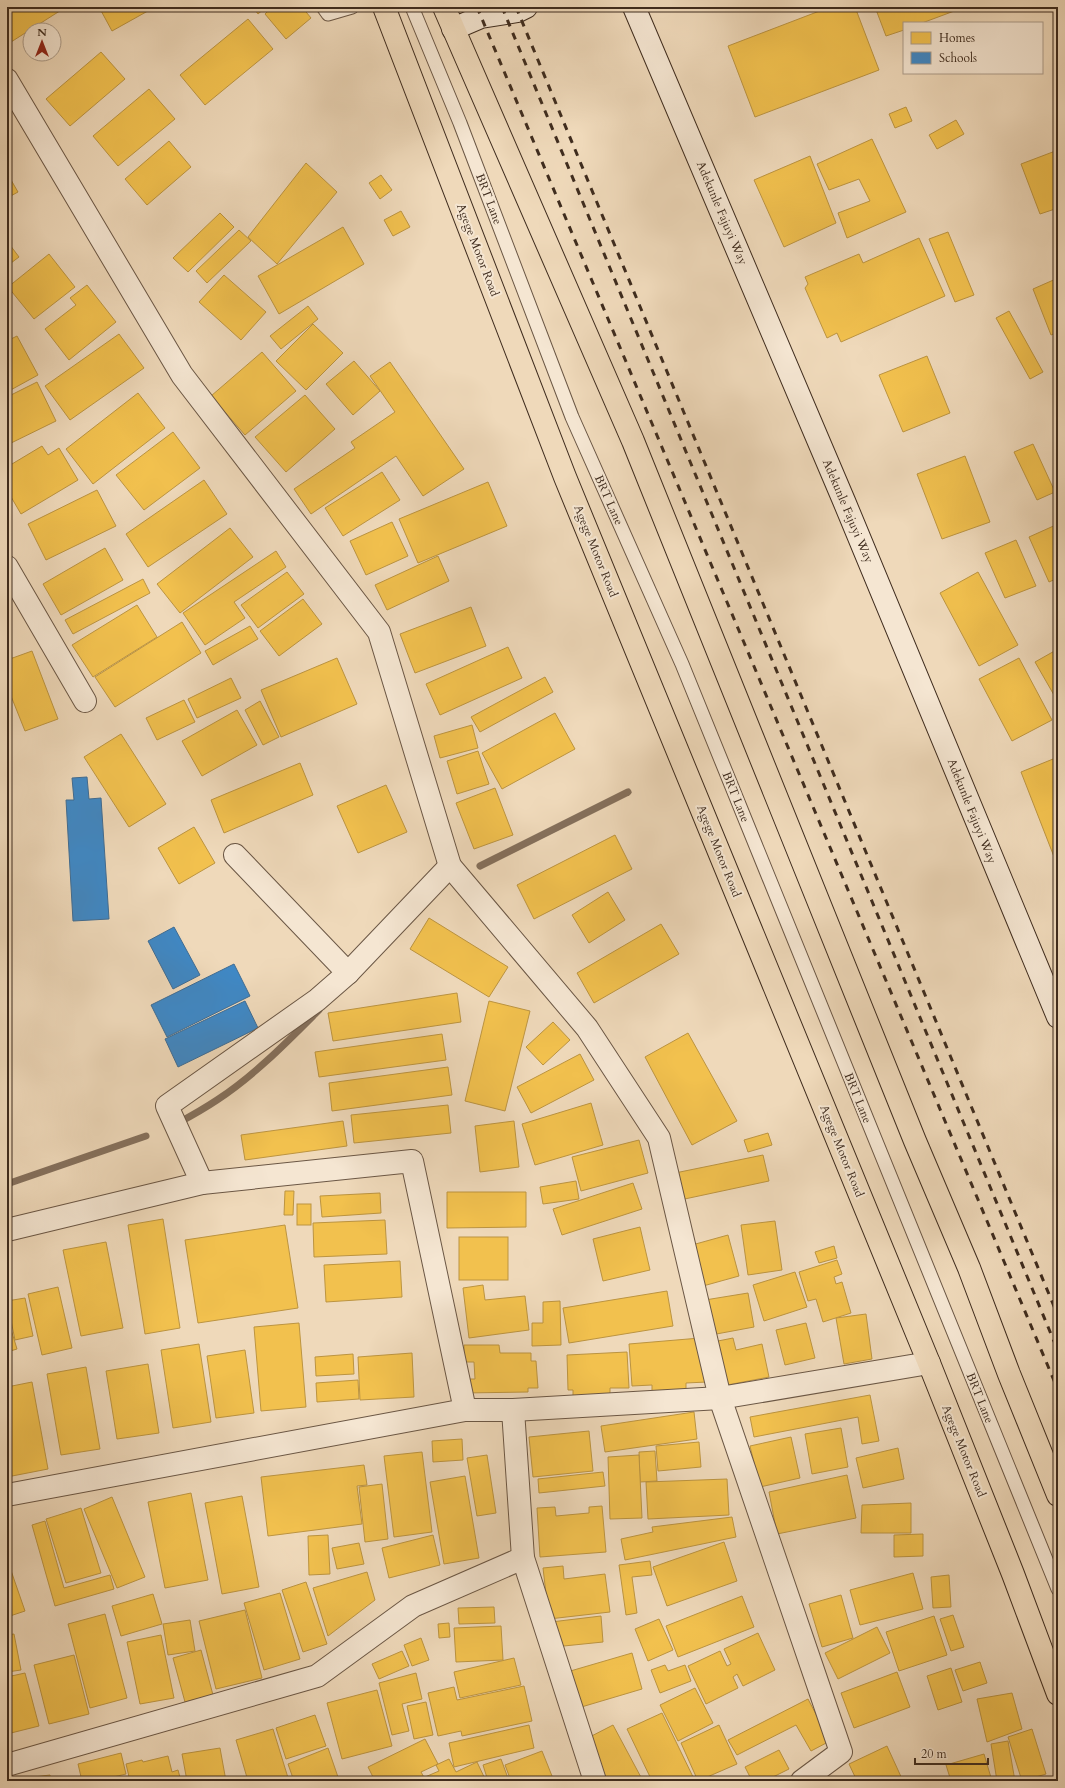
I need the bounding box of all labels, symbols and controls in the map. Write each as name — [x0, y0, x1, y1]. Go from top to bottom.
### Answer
north arrow — [22, 22, 62, 62]
legend — [903, 22, 1043, 74]
text: N — [37, 25, 47, 40]
text: Homes — [939, 30, 975, 46]
text: Schools — [939, 50, 977, 66]
street label: Adekunle Fajuyi Way — [693, 158, 751, 268]
street label: BRT Lane — [472, 171, 506, 227]
street label: Agege Motor Road — [453, 201, 503, 299]
street label: Adekunle Fajuyi Way — [819, 456, 877, 566]
street label: BRT Lane — [591, 472, 627, 528]
street label: Agege Motor Road — [570, 502, 622, 600]
street label: Adekunle Fajuyi Way — [944, 756, 1001, 866]
street label: BRT Lane — [719, 769, 753, 825]
street label: Agege Motor Road — [693, 802, 745, 900]
street label: BRT Lane — [841, 1070, 875, 1126]
street label: Agege Motor Road — [816, 1102, 868, 1200]
street label: BRT Lane — [963, 1370, 997, 1426]
street label: Agege Motor Road — [938, 1402, 990, 1500]
scale bar — [915, 1740, 988, 1766]
text: 20 m — [921, 1746, 948, 1762]

